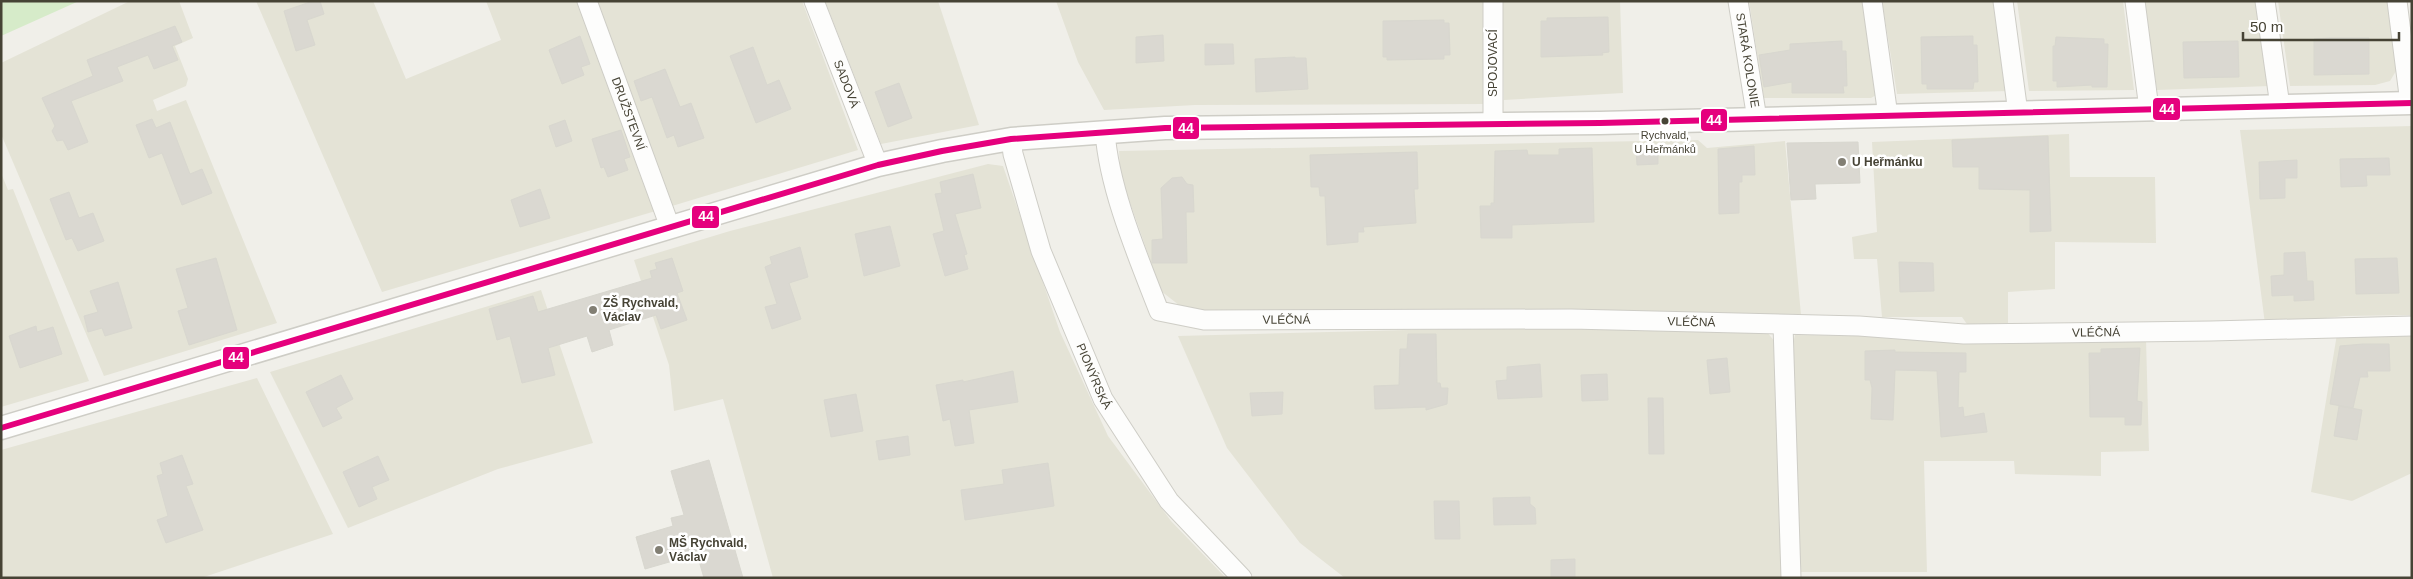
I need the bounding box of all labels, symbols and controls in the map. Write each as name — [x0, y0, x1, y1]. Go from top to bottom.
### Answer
scale bar — [2243, 10, 2399, 42]
street label: STARÁ KOLONIE — [1733, 12, 1762, 109]
text: 50 m — [2250, 18, 2283, 35]
street label: SPOJOVACÍ — [1485, 28, 1500, 97]
street label: SADOVÁ — [831, 58, 863, 110]
street label: DRUŽSTEVNÍ — [609, 75, 649, 153]
line badge: 44 — [2152, 97, 2181, 121]
text: 44 — [2159, 101, 2175, 117]
line badge: 44 — [1700, 108, 1728, 132]
text: 44 — [1706, 112, 1722, 128]
line badge: 44 — [1172, 116, 1200, 140]
marker: Rychvald, U Heřmánků — [1660, 116, 1670, 126]
text: 44 — [1178, 120, 1194, 136]
place label: Rychvald, U Heřmánků — [1634, 129, 1696, 155]
place label: U Heřmánku — [1852, 155, 1923, 169]
marker: U Heřmánku — [1836, 156, 1848, 168]
line badge: 44 — [691, 205, 720, 229]
text: 44 — [698, 208, 714, 224]
place label: ZŠ Rychvald, Václav — [603, 295, 678, 324]
marker: ZŠ Rychvald, Václav — [587, 304, 599, 316]
street label: VLÉČNÁ — [1262, 312, 1311, 327]
street label: VLÉČNÁ — [1667, 314, 1716, 330]
street label: VLÉČNÁ — [2072, 324, 2120, 340]
street label: PIONÝRSKÁ — [1074, 341, 1115, 412]
line badge: 44 — [222, 346, 250, 370]
text: 44 — [228, 349, 244, 365]
place label: MŠ Rychvald, Václav — [669, 535, 747, 564]
marker: MŠ Rychvald, Václav — [653, 544, 665, 556]

